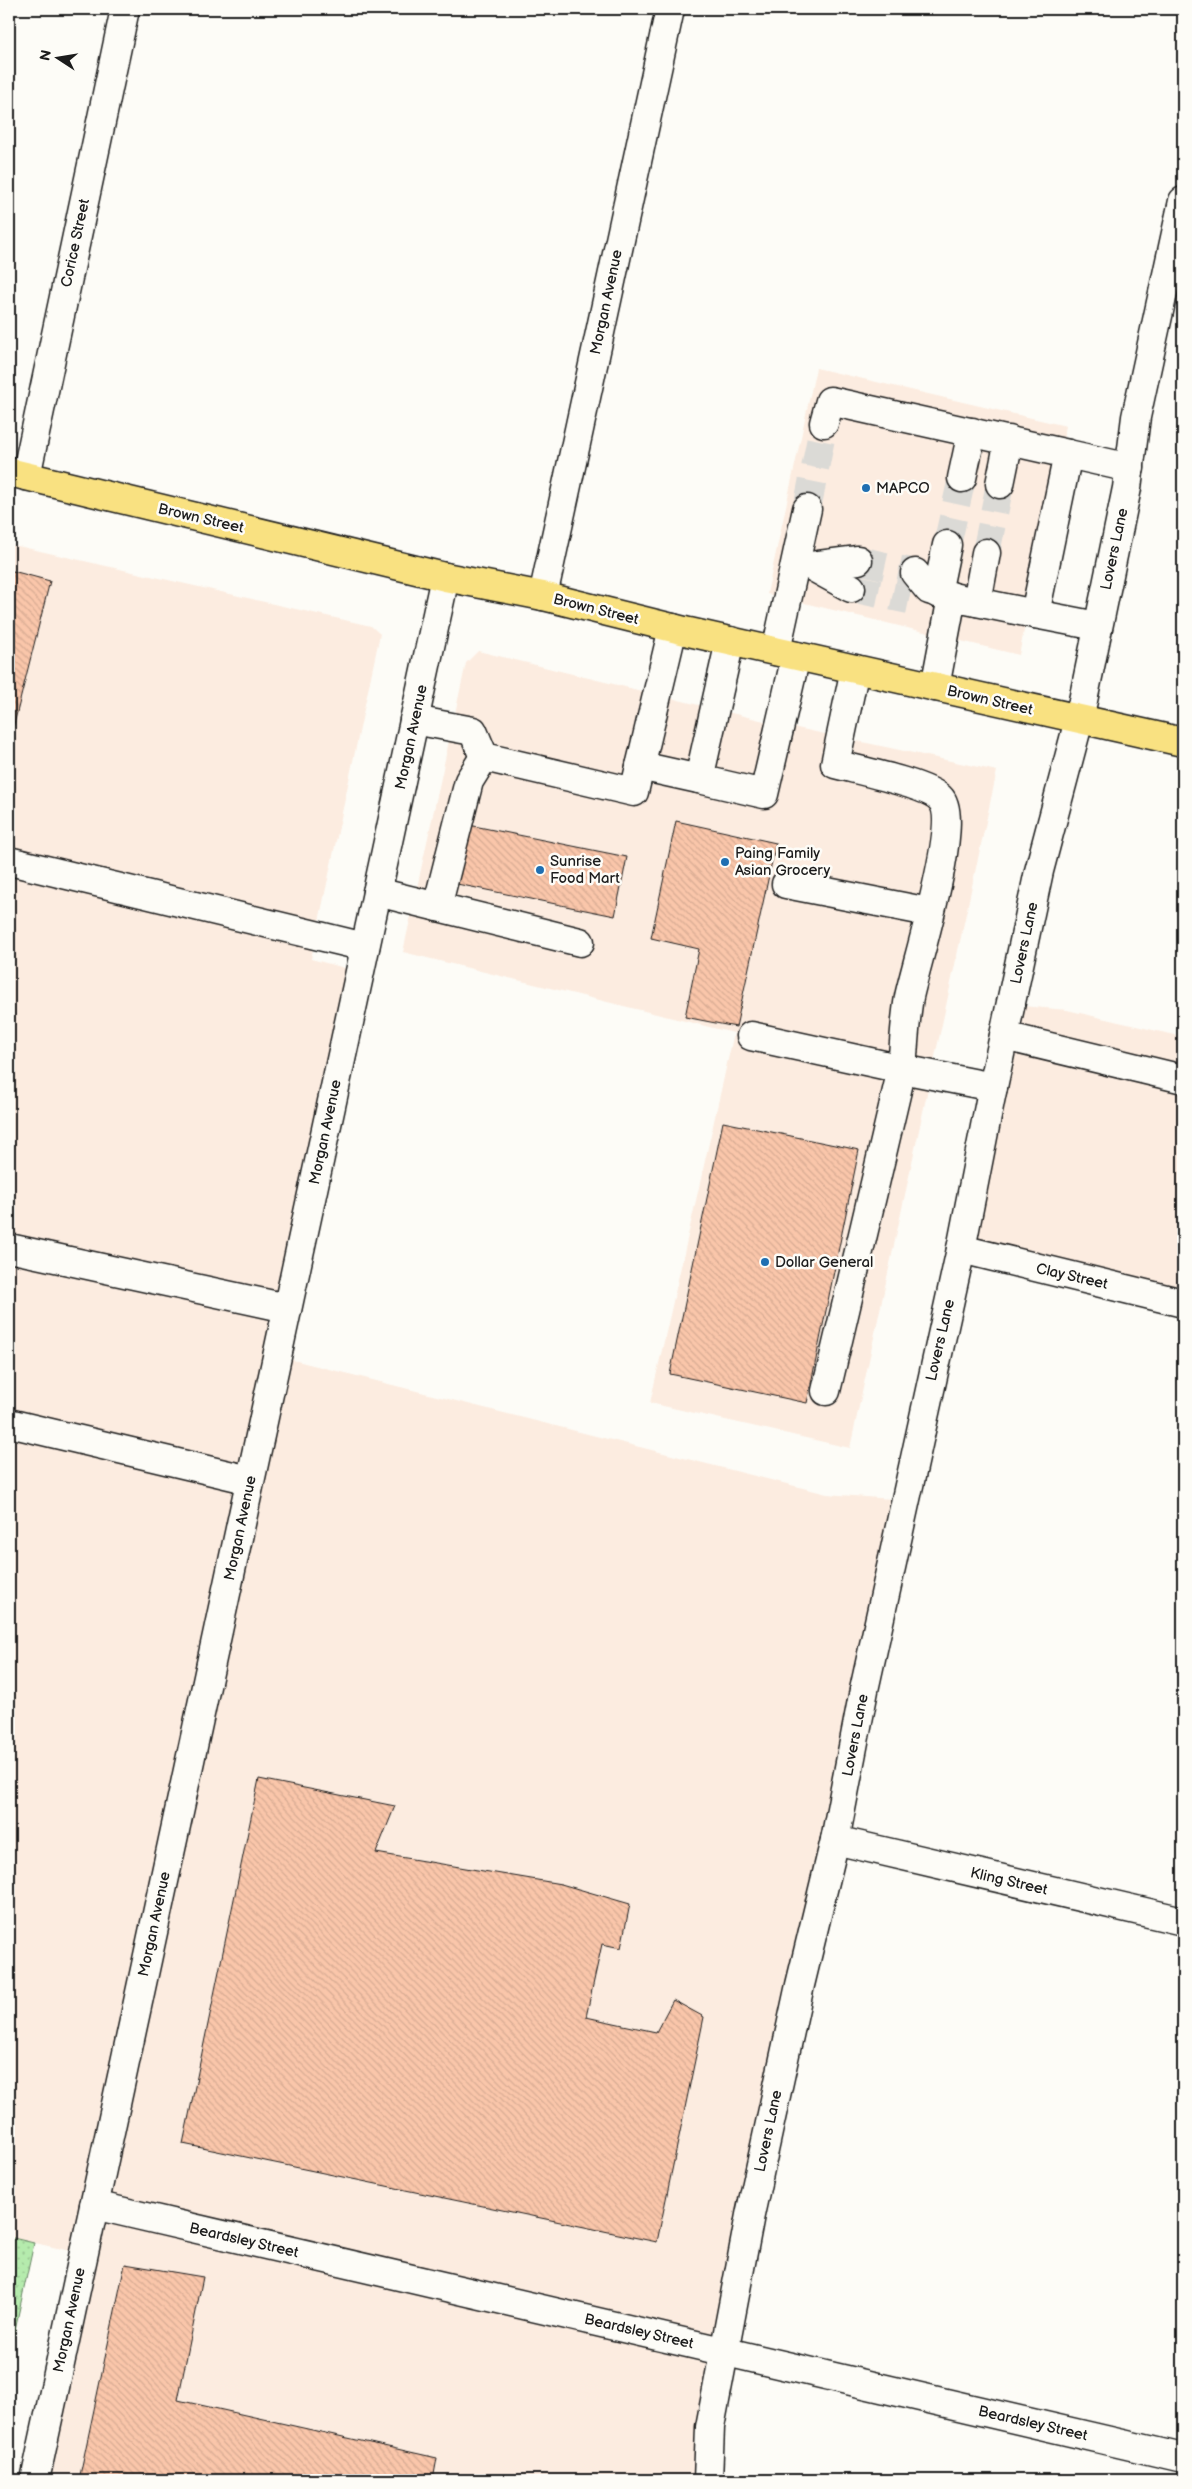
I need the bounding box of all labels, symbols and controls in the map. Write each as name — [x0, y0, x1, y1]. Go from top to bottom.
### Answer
north arrow — [32, 32, 82, 82]
text: N — [36, 48, 55, 62]
street label: Corice Street — [57, 197, 94, 289]
street label: Morgan Avenue — [586, 248, 627, 356]
place label: MAPCO — [876, 479, 930, 498]
marker: MAPCO — [860, 482, 872, 494]
street label: Brown Street — [156, 499, 246, 538]
street label: Lovers Lane — [1097, 506, 1132, 592]
street label: Brown Street — [551, 590, 641, 629]
street label: Brown Street — [945, 681, 1035, 720]
street label: Morgan Avenue — [391, 683, 432, 791]
place label: Paing Family Asian Grocery — [735, 844, 830, 880]
place label: Sunrise Food Mart — [550, 852, 620, 888]
marker: Paing Family Asian Grocery — [719, 856, 731, 868]
marker: Sunrise Food Mart — [534, 864, 546, 876]
street label: Lovers Lane — [1007, 900, 1042, 986]
street label: Morgan Avenue — [305, 1078, 346, 1186]
place label: Dollar General — [775, 1253, 873, 1272]
marker: Dollar General — [759, 1256, 771, 1268]
street label: Clay Street — [1034, 1259, 1110, 1294]
street label: Lovers Lane — [922, 1297, 959, 1383]
street label: Morgan Avenue — [220, 1474, 261, 1582]
street label: Lovers Lane — [838, 1692, 873, 1778]
street label: Kling Street — [968, 1863, 1050, 1900]
street label: Morgan Avenue — [134, 1870, 175, 1978]
street label: Lovers Lane — [751, 2088, 786, 2174]
street label: Beardsley Street — [187, 2219, 301, 2262]
street label: Morgan Avenue — [49, 2266, 90, 2374]
street label: Beardsley Street — [582, 2310, 696, 2353]
street label: Beardsley Street — [976, 2402, 1090, 2445]

